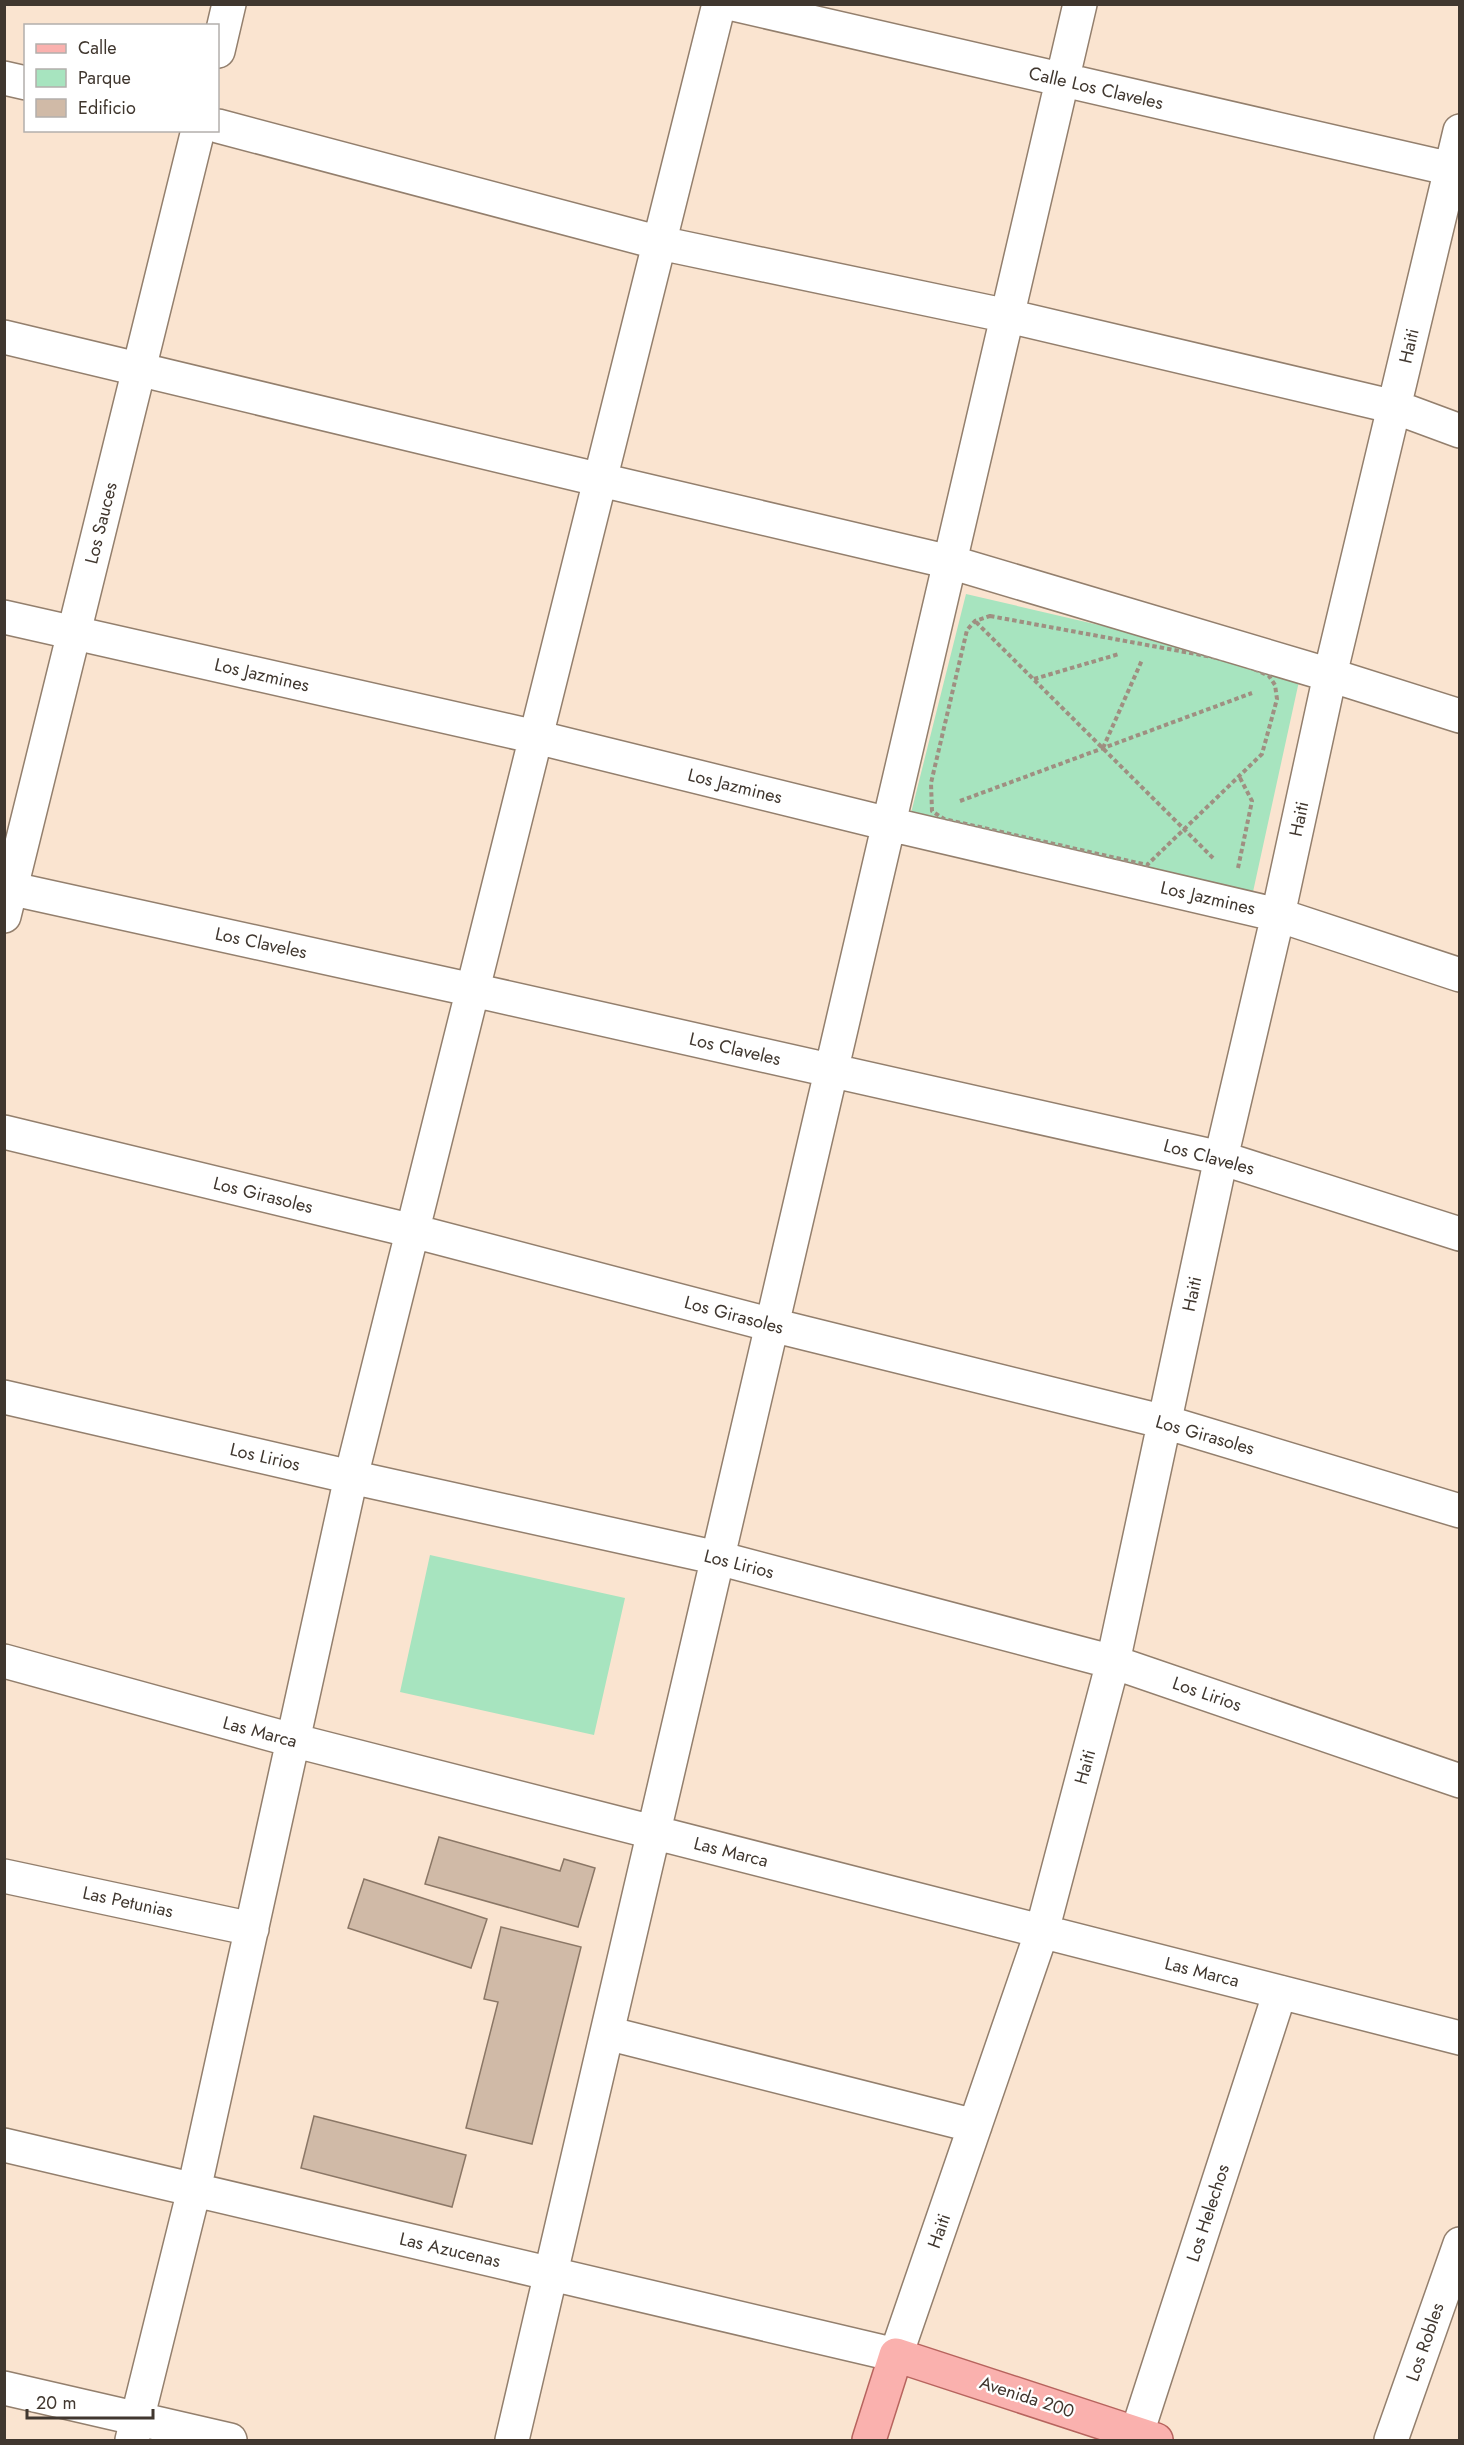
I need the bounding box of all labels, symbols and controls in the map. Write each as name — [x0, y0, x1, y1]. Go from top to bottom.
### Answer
legend — [24, 24, 219, 132]
text: Calle — [78, 35, 117, 61]
street label: Calle Los Claveles — [1026, 60, 1166, 116]
text: Parque — [78, 65, 131, 91]
text: Edificio — [78, 95, 136, 121]
street label: Haiti — [1392, 326, 1426, 366]
street label: Los Sauces — [78, 479, 124, 567]
street label: Los Jazmines — [212, 651, 312, 699]
street label: Los Jazmines — [685, 762, 785, 810]
street label: Haiti — [1283, 799, 1315, 839]
street label: Los Jazmines — [1158, 874, 1258, 922]
street label: Los Claveles — [213, 921, 309, 965]
street label: Los Claveles — [687, 1026, 783, 1072]
street label: Los Claveles — [1161, 1132, 1257, 1182]
street label: Los Girasoles — [210, 1170, 316, 1220]
street label: Haiti — [1176, 1274, 1208, 1314]
street label: Los Girasoles — [681, 1289, 787, 1341]
street label: Los Girasoles — [1152, 1408, 1258, 1462]
street label: Los Lirios — [227, 1436, 303, 1478]
street label: Los Lirios — [701, 1543, 777, 1585]
street label: Los Lirios — [1169, 1670, 1245, 1718]
street label: Las Marca — [220, 1710, 300, 1754]
street label: Haiti — [1068, 1747, 1102, 1787]
street label: Las Marca — [691, 1830, 771, 1874]
street label: Las Petunias — [80, 1880, 176, 1924]
street label: Las Marca — [1162, 1950, 1242, 1994]
street label: Los Helechos — [1180, 2161, 1236, 2265]
street label: Haiti — [921, 2210, 957, 2252]
street label: Las Azucenas — [397, 2226, 503, 2274]
street label: Los Robles — [1399, 2299, 1451, 2385]
street label: Avenida 200 — [976, 2369, 1078, 2425]
scale bar — [27, 2382, 153, 2420]
text: 20 m — [36, 2390, 76, 2416]

